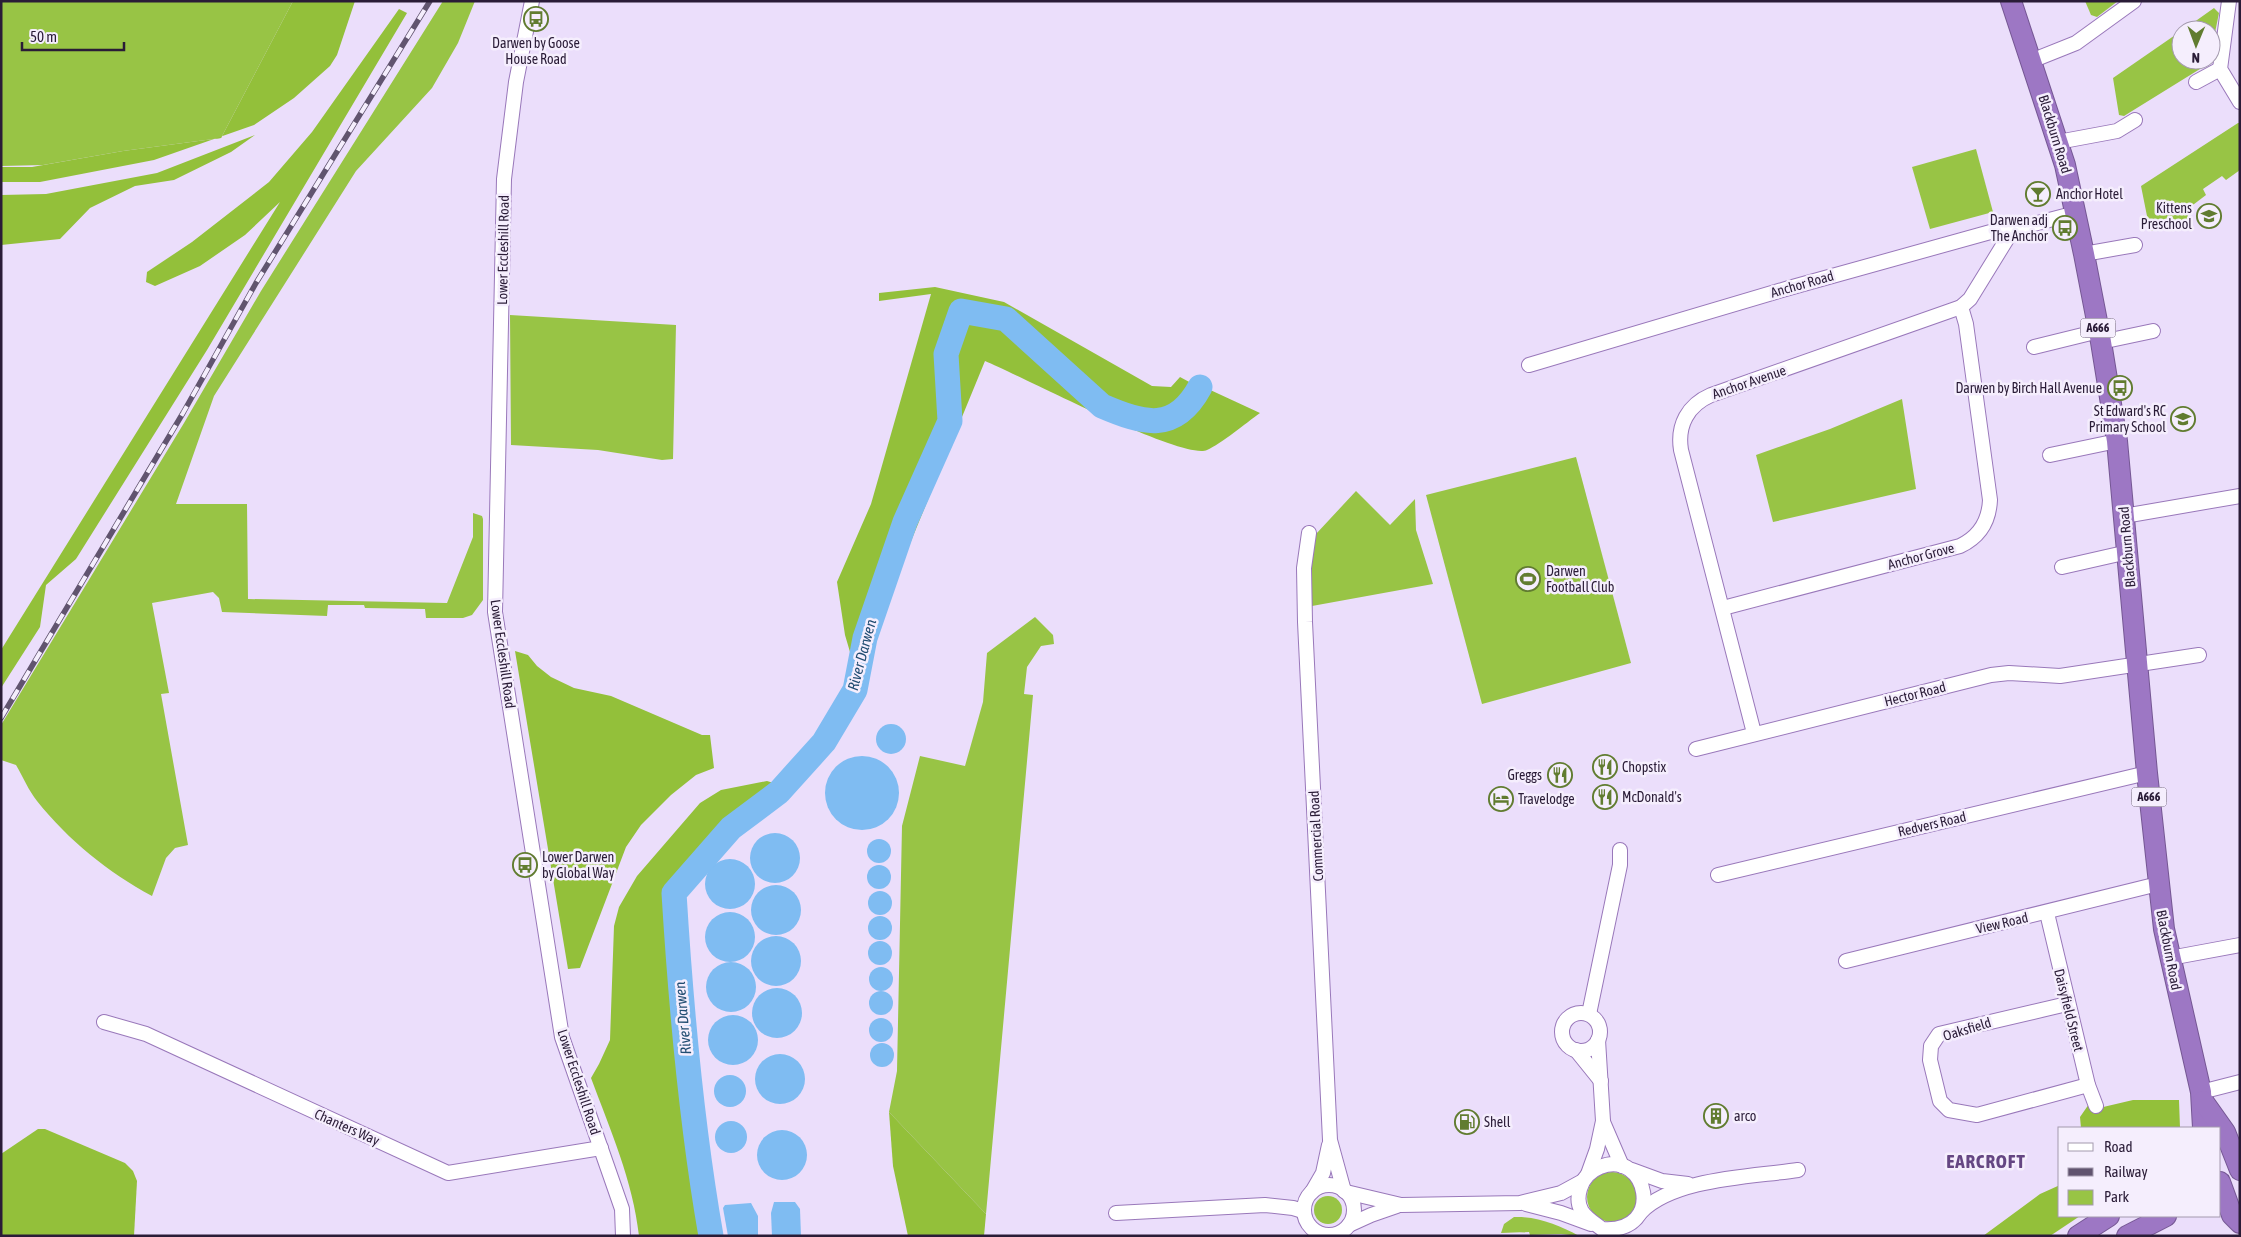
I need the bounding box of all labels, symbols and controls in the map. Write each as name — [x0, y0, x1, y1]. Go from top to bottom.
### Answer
bus stop icon: Darwen by Goose House Road — [523, 6, 549, 32]
scale bar — [22, 20, 125, 52]
north arrow — [2171, 20, 2221, 70]
text: 50 m — [30, 28, 57, 45]
place label: Darwen by Goose House Road — [492, 35, 580, 67]
text: N — [2192, 50, 2200, 66]
street label: Blackburn Road — [2035, 93, 2075, 175]
bar icon: Anchor Hotel — [2025, 181, 2051, 207]
place label: Anchor Hotel — [2056, 186, 2123, 202]
street label: Lower Eccleshill Road — [494, 195, 512, 305]
place label: Kittens Preschool — [2141, 200, 2192, 232]
school or university icon: Kittens Preschool — [2196, 203, 2222, 229]
place label: Darwen adj The Anchor — [1990, 212, 2049, 244]
bus stop icon: Darwen adj The Anchor — [2052, 215, 2078, 241]
street label: Anchor Road — [1769, 267, 1835, 301]
road number: A666 — [2080, 318, 2116, 338]
street label: Anchor Avenue — [1710, 362, 1788, 402]
bus stop icon: Darwen by Birch Hall Avenue — [2107, 375, 2133, 401]
place label: Darwen by Birch Hall Avenue — [1955, 380, 2102, 396]
place label: St Edward's RC Primary School — [2089, 403, 2167, 435]
school or university icon: St Edward's RC Primary School — [2170, 406, 2196, 432]
street label: Blackburn Road — [2115, 506, 2139, 588]
street label: Anchor Grove — [1886, 539, 1956, 573]
place label: Darwen Football Club — [1546, 563, 1615, 595]
sports icon: Darwen Football Club — [1515, 566, 1541, 592]
street label: Lower Eccleshill Road — [487, 599, 519, 709]
water label: River Darwen — [844, 617, 879, 692]
street label: Hector Road — [1883, 679, 1947, 709]
restaurant icon: Chopstix — [1592, 754, 1618, 780]
place label: Chopstix — [1622, 759, 1666, 775]
restaurant icon: Greggs — [1547, 762, 1573, 788]
place label: Greggs — [1507, 767, 1542, 783]
restaurant icon: McDonald's — [1592, 784, 1618, 810]
hotel icon: Travelodge — [1488, 786, 1514, 812]
road number: A666 — [2132, 788, 2166, 806]
place label: McDonald's — [1622, 789, 1682, 805]
street label: Commercial Road — [1306, 790, 1326, 882]
place label: Travelodge — [1518, 791, 1575, 807]
street label: Redvers Road — [1896, 808, 1968, 840]
place label: Lower Darwen by Global Way — [542, 849, 615, 881]
bus stop icon: Lower Darwen by Global Way — [512, 852, 538, 878]
street label: View Road — [1974, 909, 2030, 937]
street label: Blackburn Road — [2153, 909, 2185, 991]
street label: Daisyfield Street — [2051, 967, 2087, 1053]
water label: River Darwen — [671, 981, 694, 1055]
street label: Oaksfield — [1941, 1014, 1993, 1044]
street label: Lower Eccleshill Road — [554, 1027, 604, 1137]
building icon: arco — [1703, 1103, 1729, 1129]
street label: Chanters Way — [312, 1106, 382, 1149]
place label: arco — [1734, 1108, 1756, 1124]
fuel station icon: Shell — [1454, 1109, 1480, 1135]
place label: Shell — [1484, 1114, 1511, 1130]
legend — [2058, 1127, 2221, 1217]
text: Road — [2104, 1138, 2133, 1155]
district label: EARCROFT — [1946, 1150, 2026, 1172]
text: Railway — [2104, 1163, 2148, 1180]
text: Park — [2104, 1188, 2129, 1205]

